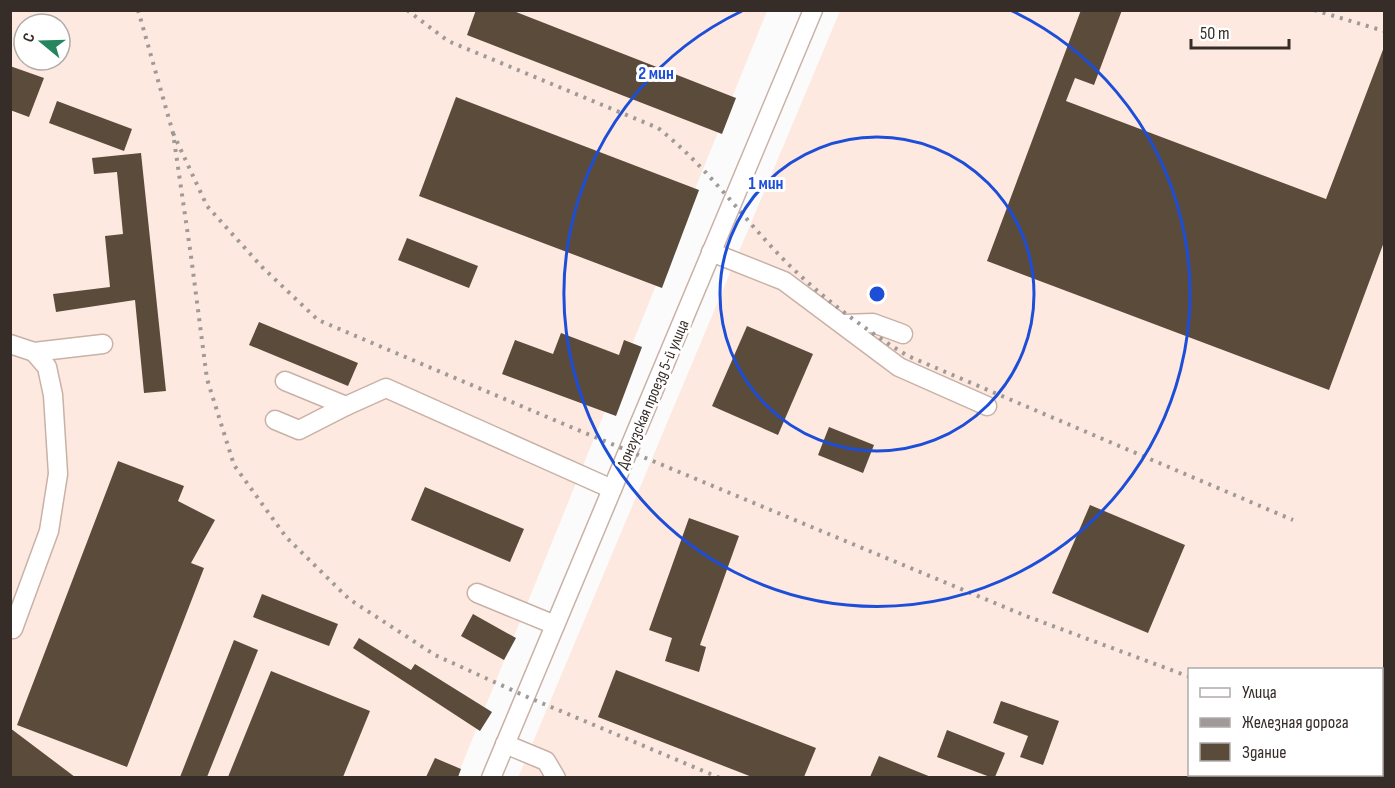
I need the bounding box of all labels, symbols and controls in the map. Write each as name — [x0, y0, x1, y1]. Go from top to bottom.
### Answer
north arrow — [12, 12, 72, 72]
scale bar — [1191, 12, 1288, 50]
text: 50 m — [1200, 23, 1230, 44]
text: С — [19, 31, 40, 45]
text: 2 мин — [638, 63, 674, 84]
text: 1 мин — [749, 173, 784, 194]
centre of rings — [867, 284, 887, 304]
street label: Донгузская проезд 5-й улица — [613, 317, 693, 472]
legend — [1188, 668, 1383, 776]
text: Улица — [1242, 682, 1277, 703]
text: Железная дорога — [1242, 712, 1349, 733]
text: Здание — [1242, 742, 1287, 763]

